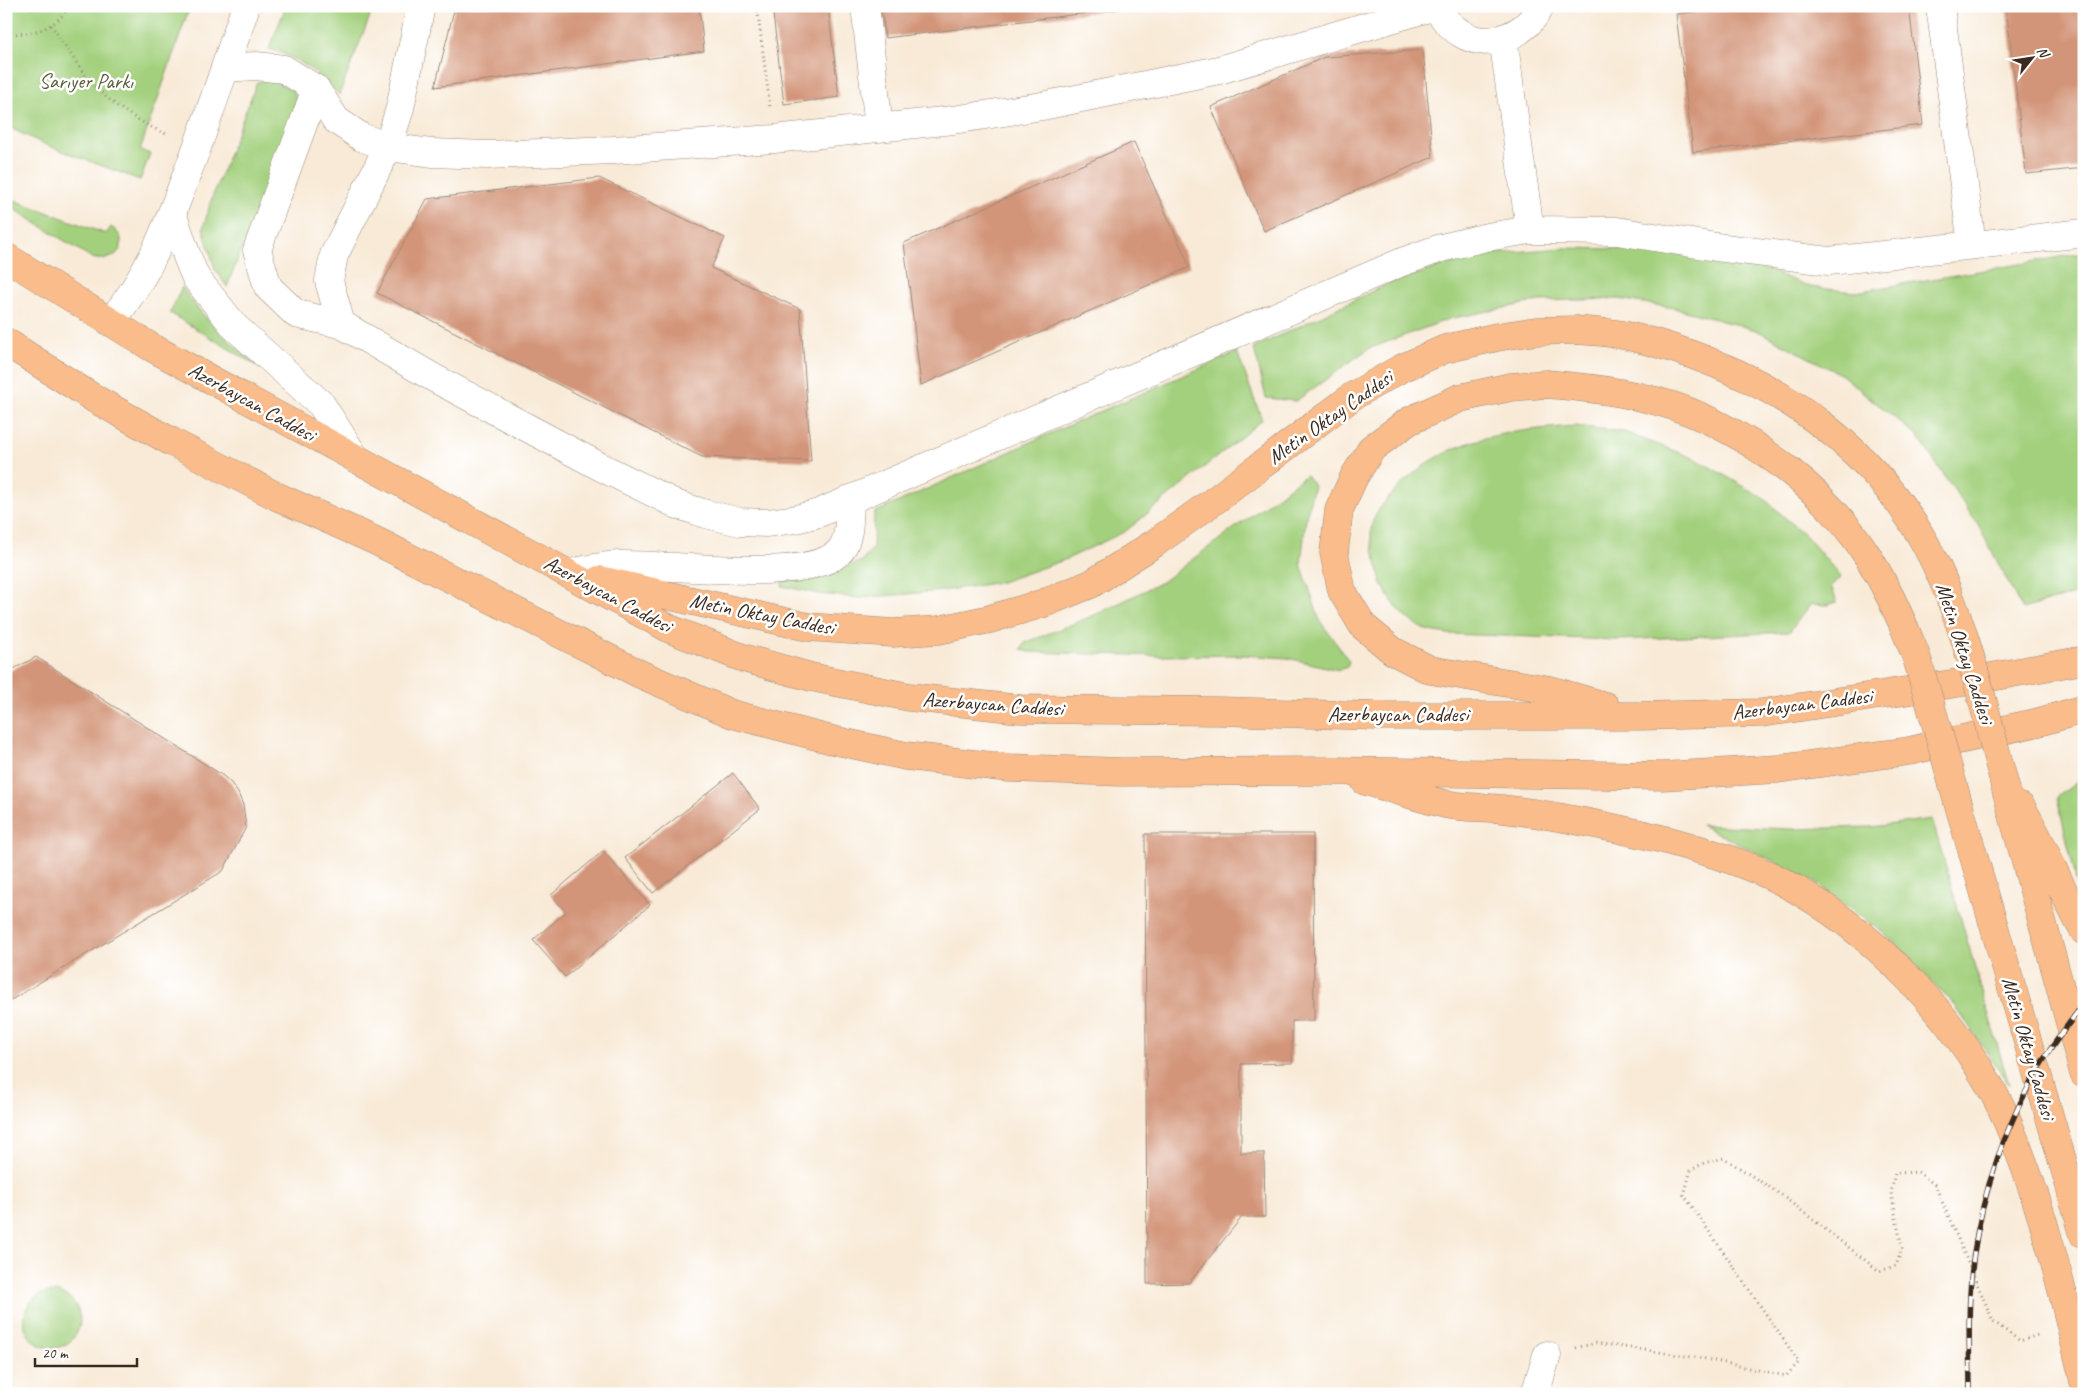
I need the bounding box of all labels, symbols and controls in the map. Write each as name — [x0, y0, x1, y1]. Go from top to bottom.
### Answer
north arrow — [2008, 32, 2058, 82]
text: N — [2033, 44, 2054, 62]
park label: Sarıyer Parkı — [39, 68, 134, 94]
street label: Azerbaycan Caddesi — [184, 357, 323, 449]
street label: Metin Oktay Caddesi — [1262, 363, 1400, 470]
street label: Azerbaycan Caddesi — [540, 549, 679, 640]
street label: Metin Oktay Caddesi — [1930, 579, 2001, 730]
street label: Metin Oktay Caddesi — [687, 587, 840, 641]
street label: Azerbaycan Caddesi — [1731, 682, 1876, 725]
street label: Azerbaycan Caddesi — [922, 686, 1067, 722]
street label: Azerbaycan Caddesi — [1328, 701, 1471, 727]
street label: Metin Oktay Caddesi — [1996, 974, 2063, 1125]
scale bar — [35, 1335, 138, 1367]
text: 20 m — [42, 1344, 69, 1363]

